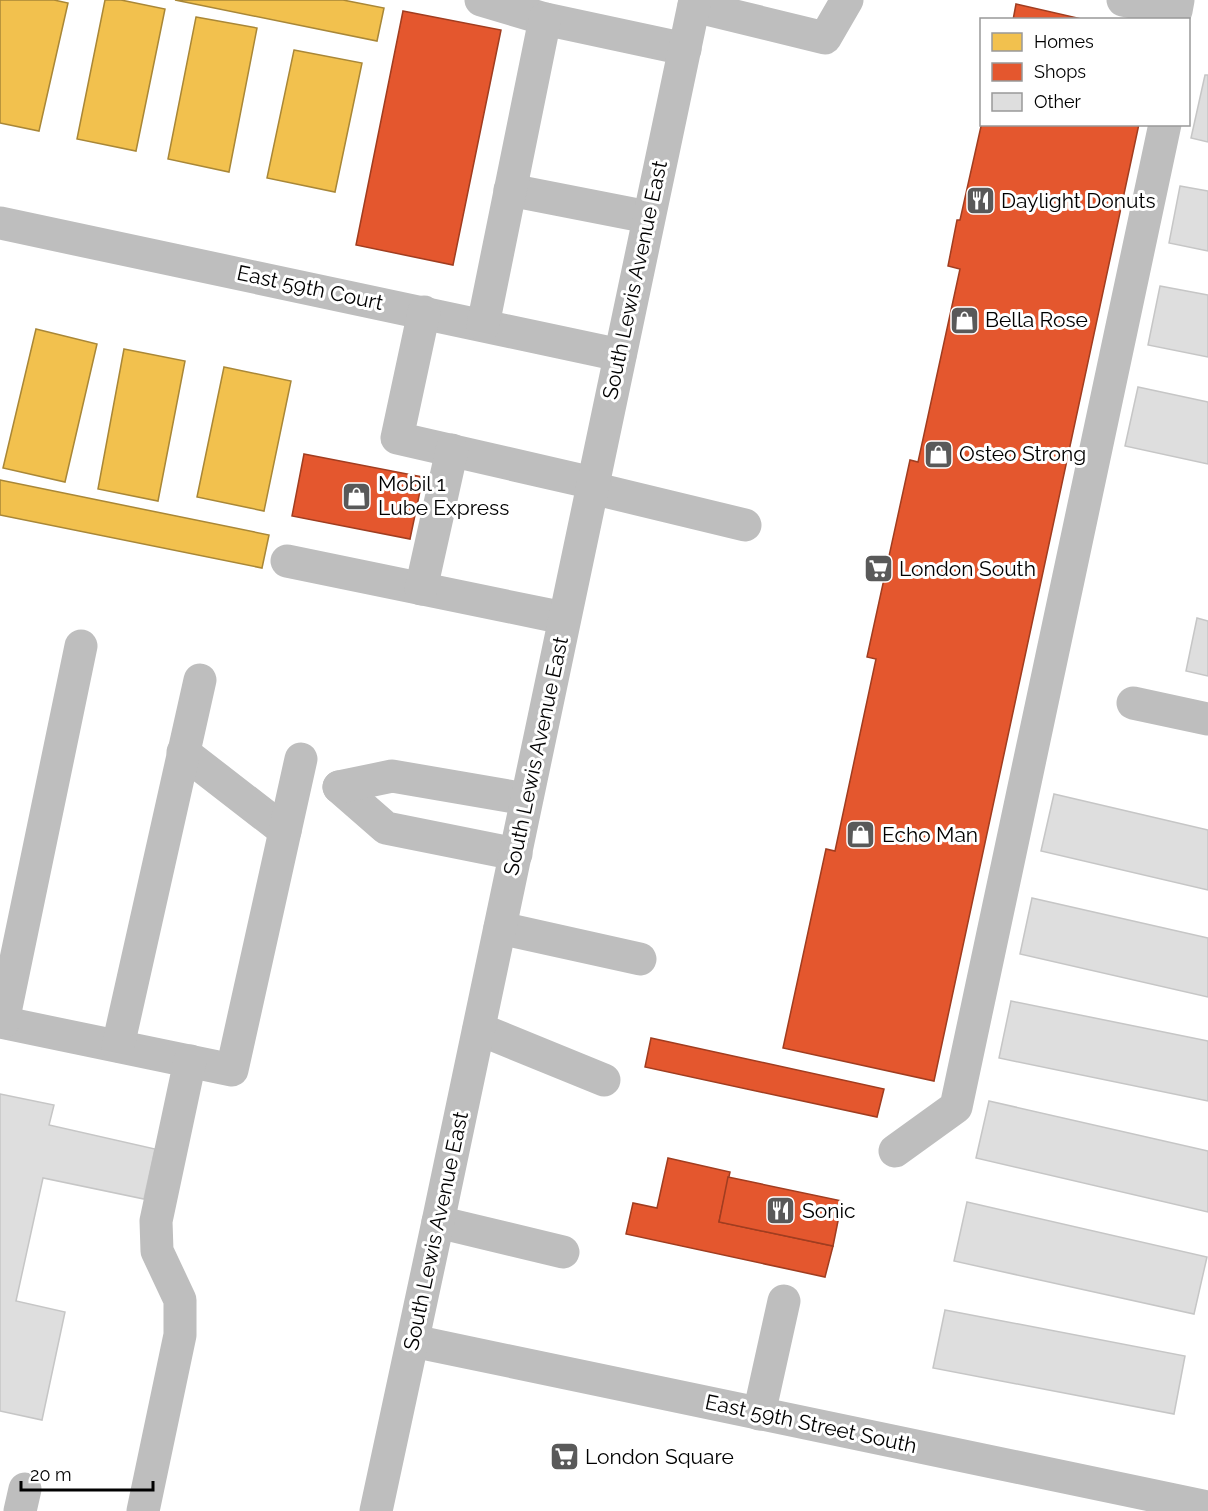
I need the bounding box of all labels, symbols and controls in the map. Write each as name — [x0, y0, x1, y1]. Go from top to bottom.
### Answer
legend — [980, 18, 1190, 126]
text: Homes — [1034, 31, 1094, 52]
text: Shops — [1034, 61, 1086, 82]
text: Other — [1034, 91, 1082, 112]
street label: South Lewis Avenue East — [597, 158, 672, 401]
restaurant icon: Daylight Donuts — [964, 185, 996, 217]
place label: Daylight Donuts — [1001, 188, 1156, 213]
street label: East 59th Court — [235, 260, 386, 315]
shop icon: Bella Rose — [948, 304, 980, 336]
place label: Bella Rose — [985, 307, 1088, 332]
shop icon: Osteo Strong — [922, 438, 954, 470]
place label: Osteo Strong — [959, 441, 1086, 466]
place label: Mobil 1 Lube Express — [378, 471, 509, 520]
shop icon: Mobil 1 Lube Express — [341, 480, 373, 512]
supermarket icon: London South — [862, 553, 894, 585]
place label: London South — [899, 556, 1036, 581]
street label: South Lewis Avenue East — [498, 634, 573, 877]
shop icon: Echo Man — [845, 819, 877, 851]
place label: Echo Man — [882, 822, 978, 847]
street label: South Lewis Avenue East — [398, 1109, 473, 1352]
restaurant icon: Sonic — [765, 1195, 797, 1227]
place label: Sonic — [802, 1198, 856, 1223]
street label: East 59th Street South — [703, 1389, 919, 1458]
supermarket icon: London Square — [548, 1441, 580, 1473]
place label: London Square — [585, 1444, 734, 1469]
scale bar — [21, 1454, 153, 1492]
text: 20 m — [30, 1464, 72, 1485]

